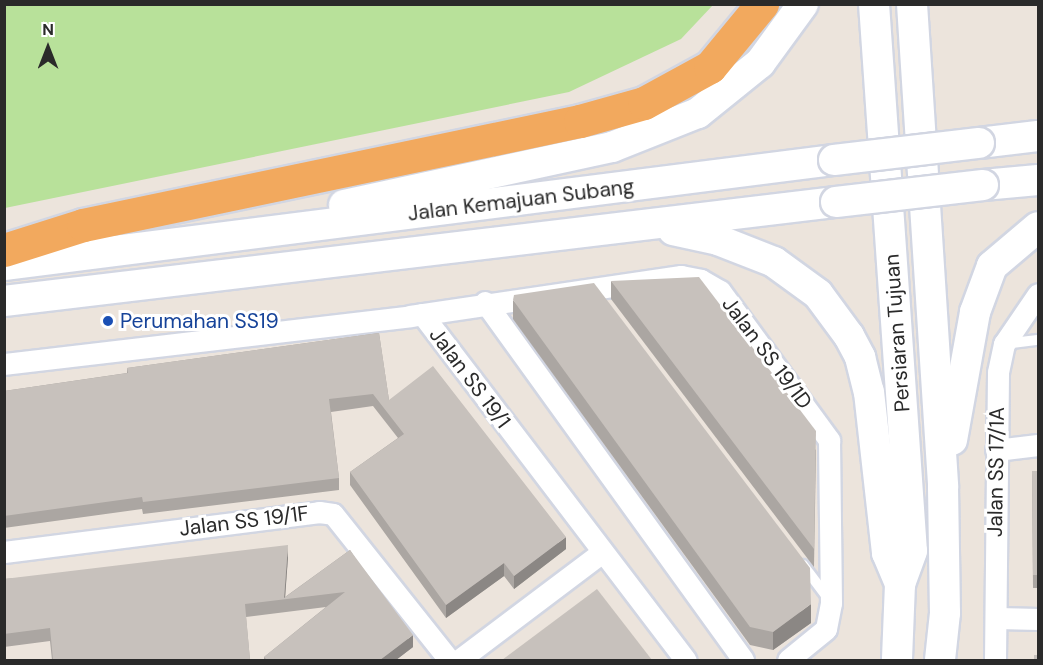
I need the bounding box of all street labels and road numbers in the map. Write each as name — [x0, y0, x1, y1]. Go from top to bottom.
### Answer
street label: Jalan Kemajuan Subang — [406, 174, 636, 226]
street label: Persiaran Tujuan — [879, 253, 915, 413]
street label: Jalan SS 19/1D — [717, 292, 817, 414]
street label: Jalan SS 19/1 — [424, 323, 516, 433]
street label: Jalan SS 17/1A — [982, 407, 1010, 537]
street label: Jalan SS 19/1F — [178, 501, 310, 541]

